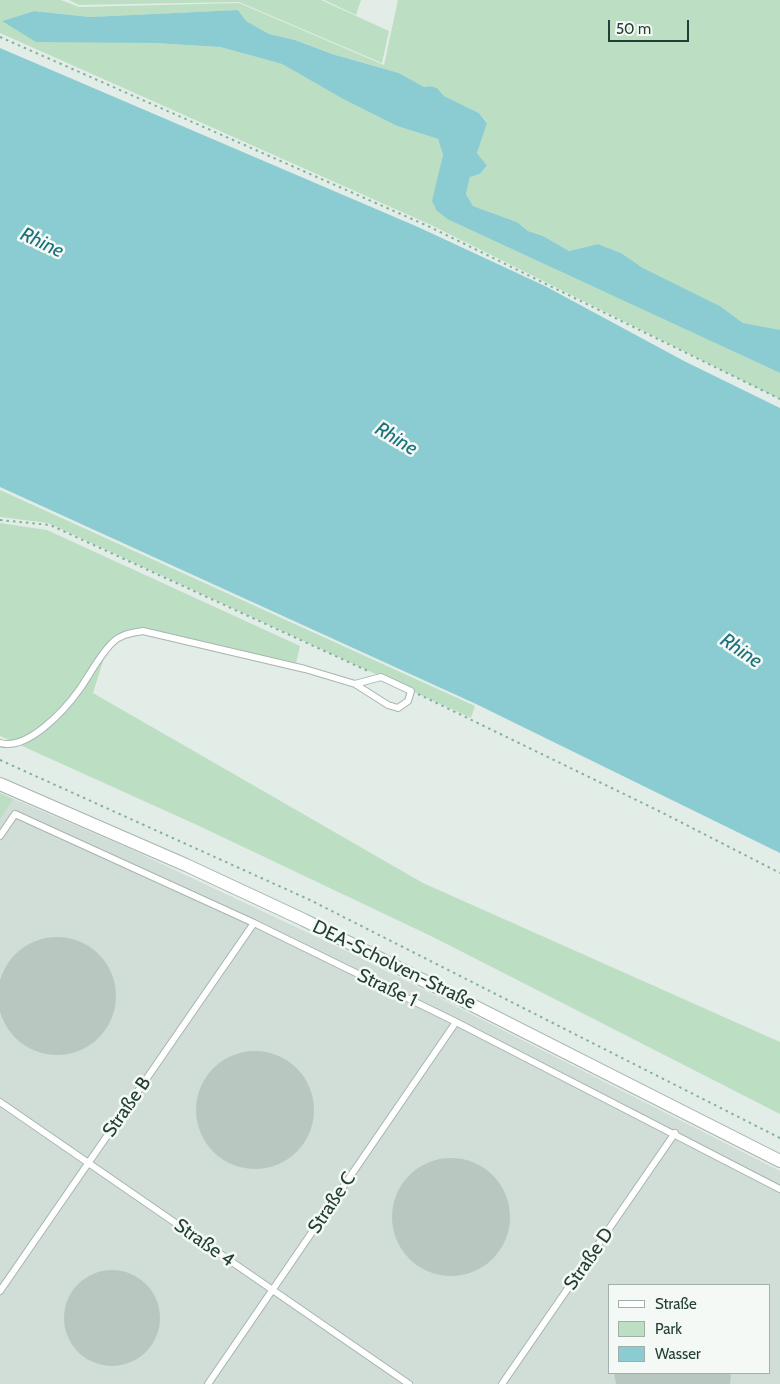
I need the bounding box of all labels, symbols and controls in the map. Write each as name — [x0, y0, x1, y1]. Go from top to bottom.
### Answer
scale bar — [610, 10, 691, 42]
text: 50 m — [616, 20, 651, 38]
water label: Rhine — [17, 223, 67, 263]
water label: Rhine — [371, 417, 421, 461]
water label: Rhine — [716, 628, 766, 674]
street label: DEA-Scholven-Straße — [309, 916, 479, 1014]
street label: Straße 1 — [354, 964, 420, 1012]
street label: Straße B — [98, 1072, 156, 1142]
street label: Straße C — [303, 1168, 361, 1238]
street label: Straße 4 — [170, 1214, 238, 1272]
street label: Straße D — [559, 1223, 619, 1295]
legend — [608, 1284, 770, 1374]
text: Straße — [655, 1295, 697, 1313]
text: Park — [655, 1320, 682, 1338]
text: Wasser — [655, 1345, 701, 1363]

